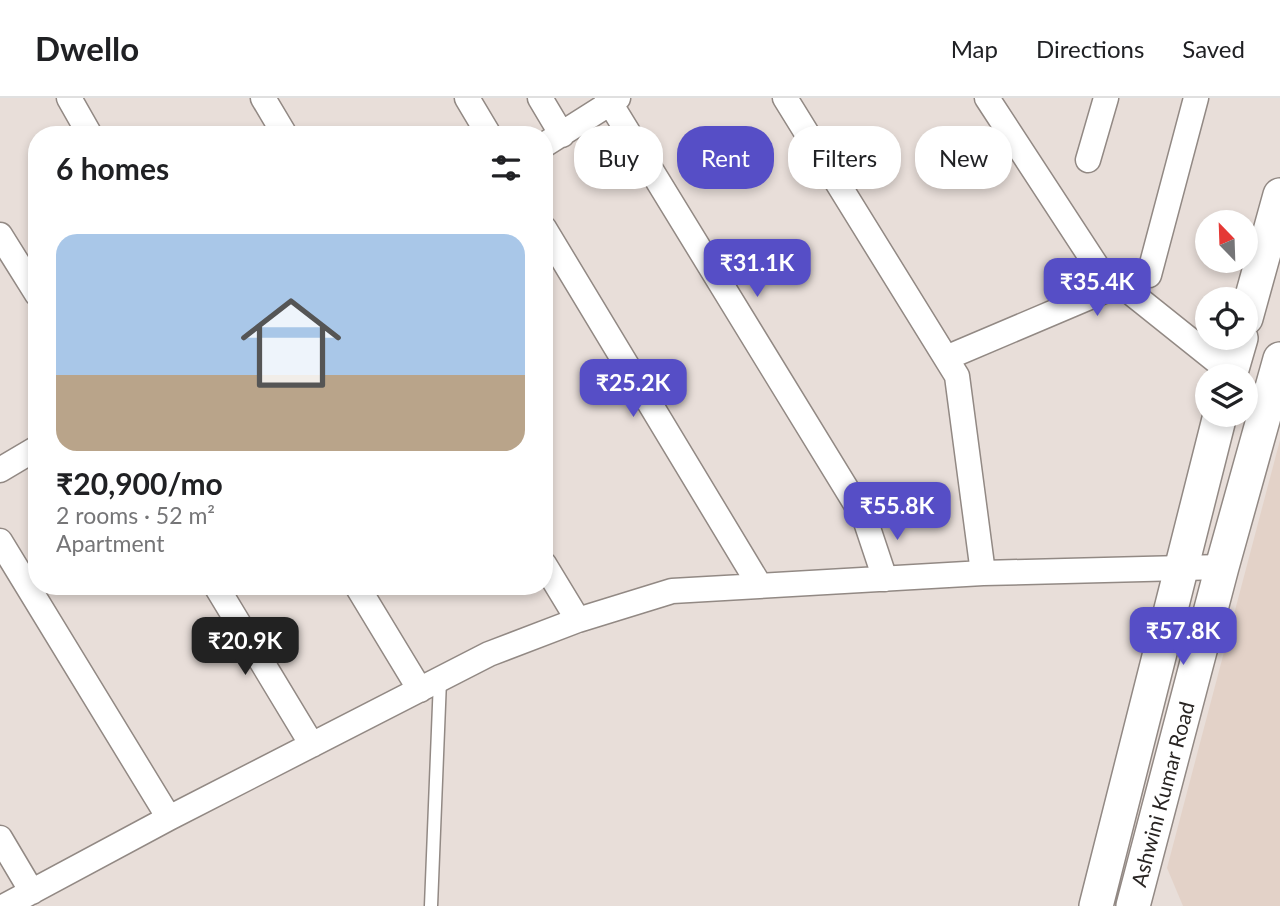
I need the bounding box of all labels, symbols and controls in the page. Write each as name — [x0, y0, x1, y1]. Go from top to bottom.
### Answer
text: Dwello — [35, 28, 139, 68]
text: Map — [951, 34, 998, 63]
text: Directions — [1036, 34, 1144, 63]
text: Saved — [1182, 34, 1245, 63]
chip: Buy — [574, 126, 663, 189]
chip: Rent — [677, 126, 774, 189]
chip: Filters — [788, 126, 901, 189]
chip: New — [915, 126, 1012, 189]
icon: filters — [487, 149, 525, 187]
text: 6 homes — [56, 150, 169, 186]
north arrow — [1195, 210, 1258, 273]
map controls — [1195, 210, 1258, 427]
pin: ₹31.1K — [700, 240, 814, 299]
text: ₹31.1K — [720, 248, 794, 276]
pin: ₹35.4K — [1040, 258, 1154, 318]
text: ₹35.4K — [1060, 267, 1134, 295]
icon: home — [228, 280, 354, 406]
button: locate — [1195, 287, 1258, 350]
pin: ₹25.2K — [576, 360, 690, 419]
button: layers — [1195, 364, 1258, 427]
text: ₹25.2K — [596, 368, 670, 396]
text: ₹20,900/mo — [56, 465, 223, 501]
pin: ₹55.8K — [840, 482, 954, 542]
text: ₹55.8K — [860, 491, 934, 519]
text: 2 rooms · 52 m² — [56, 501, 215, 529]
text: Apartment — [56, 529, 164, 557]
pin: ₹57.8K — [1126, 608, 1240, 667]
text: ₹57.8K — [1146, 616, 1220, 644]
pin: ₹20.9K — [188, 618, 302, 677]
text: ₹20.9K — [208, 626, 282, 654]
street label: Ashwini Kumar Road — [1125, 699, 1199, 889]

